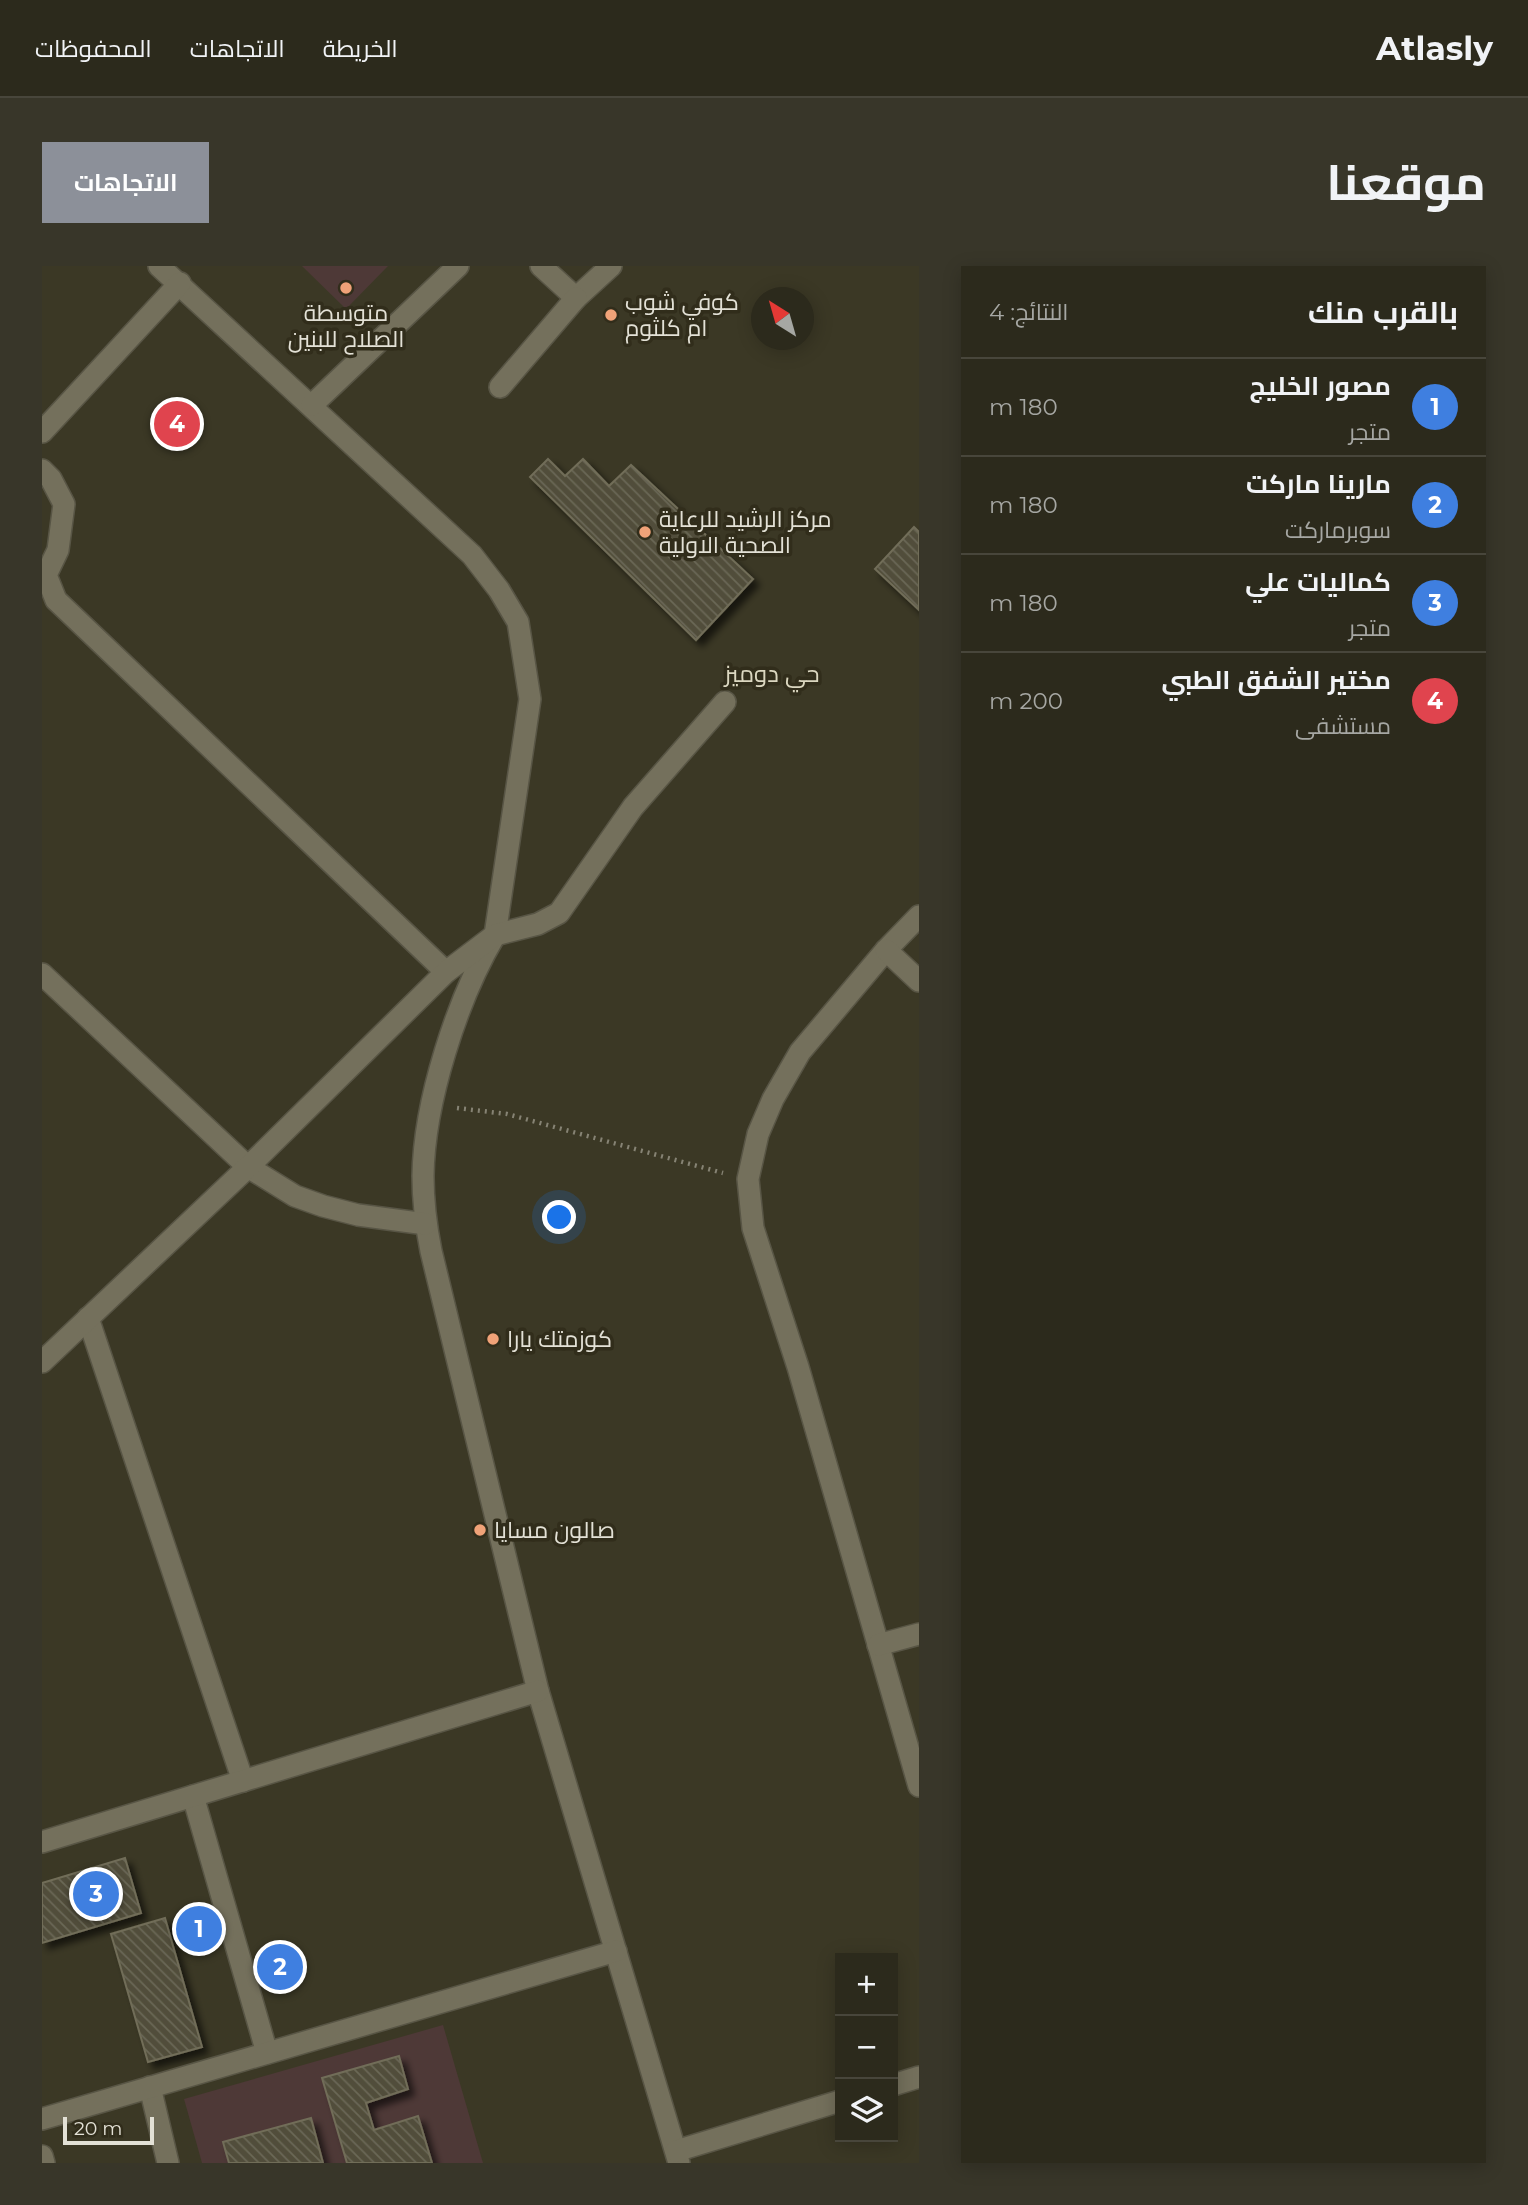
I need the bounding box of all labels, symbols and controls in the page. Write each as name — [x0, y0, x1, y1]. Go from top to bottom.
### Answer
text: Atlasly — [1376, 28, 1493, 68]
text: المحفوظات — [35, 34, 152, 63]
text: الاتجاهات — [190, 34, 285, 63]
text: الخريطة — [323, 34, 398, 63]
button: الاتجاهات — [42, 142, 209, 223]
text: موقعنا — [1326, 153, 1486, 212]
marker: متوسطة الصلاح للبنين — [338, 280, 354, 296]
north arrow — [751, 287, 814, 350]
place label: كوفي شوب ام كلثوم — [625, 288, 739, 344]
text: بالقرب منك — [1308, 294, 1458, 331]
text: النتائج: 4 — [989, 298, 1069, 326]
place label: متوسطة الصلاح للبنين — [288, 299, 404, 355]
marker: كوفي شوب ام كلثوم — [603, 307, 619, 323]
text: مصور الخليج — [1249, 370, 1391, 402]
text: 180 m — [989, 393, 1058, 421]
text: 1 — [1430, 393, 1440, 421]
pin: 4 — [154, 398, 200, 450]
text: متجر — [1349, 418, 1391, 446]
text: مارينا ماركت — [1246, 468, 1391, 500]
text: 180 m — [989, 491, 1058, 519]
text: 2 — [1428, 491, 1442, 519]
place label: مركز الرشيد للرعاية الصحية الاولية — [659, 505, 832, 559]
text: سوبرماركت — [1285, 516, 1391, 544]
marker: مركز الرشيد للرعاية الصحية الاولية — [637, 524, 653, 540]
text: كماليات علي — [1245, 566, 1391, 598]
text: 180 m — [989, 589, 1058, 617]
text: 3 — [1428, 589, 1442, 617]
text: متجر — [1349, 614, 1391, 642]
district label: حي دوميز — [722, 659, 820, 693]
text: مختير الشفق الطبي — [1161, 664, 1391, 696]
text: 200 m — [989, 687, 1063, 715]
text: 4 — [1427, 687, 1443, 715]
text: مستشفى — [1295, 712, 1391, 740]
your location — [542, 1200, 576, 1234]
place label: كوزمتك يارا — [507, 1325, 612, 1353]
marker: كوزمتك يارا — [485, 1331, 501, 1347]
place label: صالون مسايا — [494, 1516, 615, 1544]
marker: صالون مسايا — [472, 1522, 488, 1538]
pin: 3 — [73, 1868, 119, 1920]
pin: 1 — [176, 1903, 222, 1955]
pin: 2 — [257, 1941, 303, 1993]
map controls — [835, 1953, 898, 2142]
button: + — [835, 1953, 898, 2016]
button: − — [835, 2016, 898, 2079]
button: layers — [835, 2079, 898, 2142]
scale bar — [63, 2114, 154, 2146]
text: 20 m — [74, 2117, 122, 2140]

